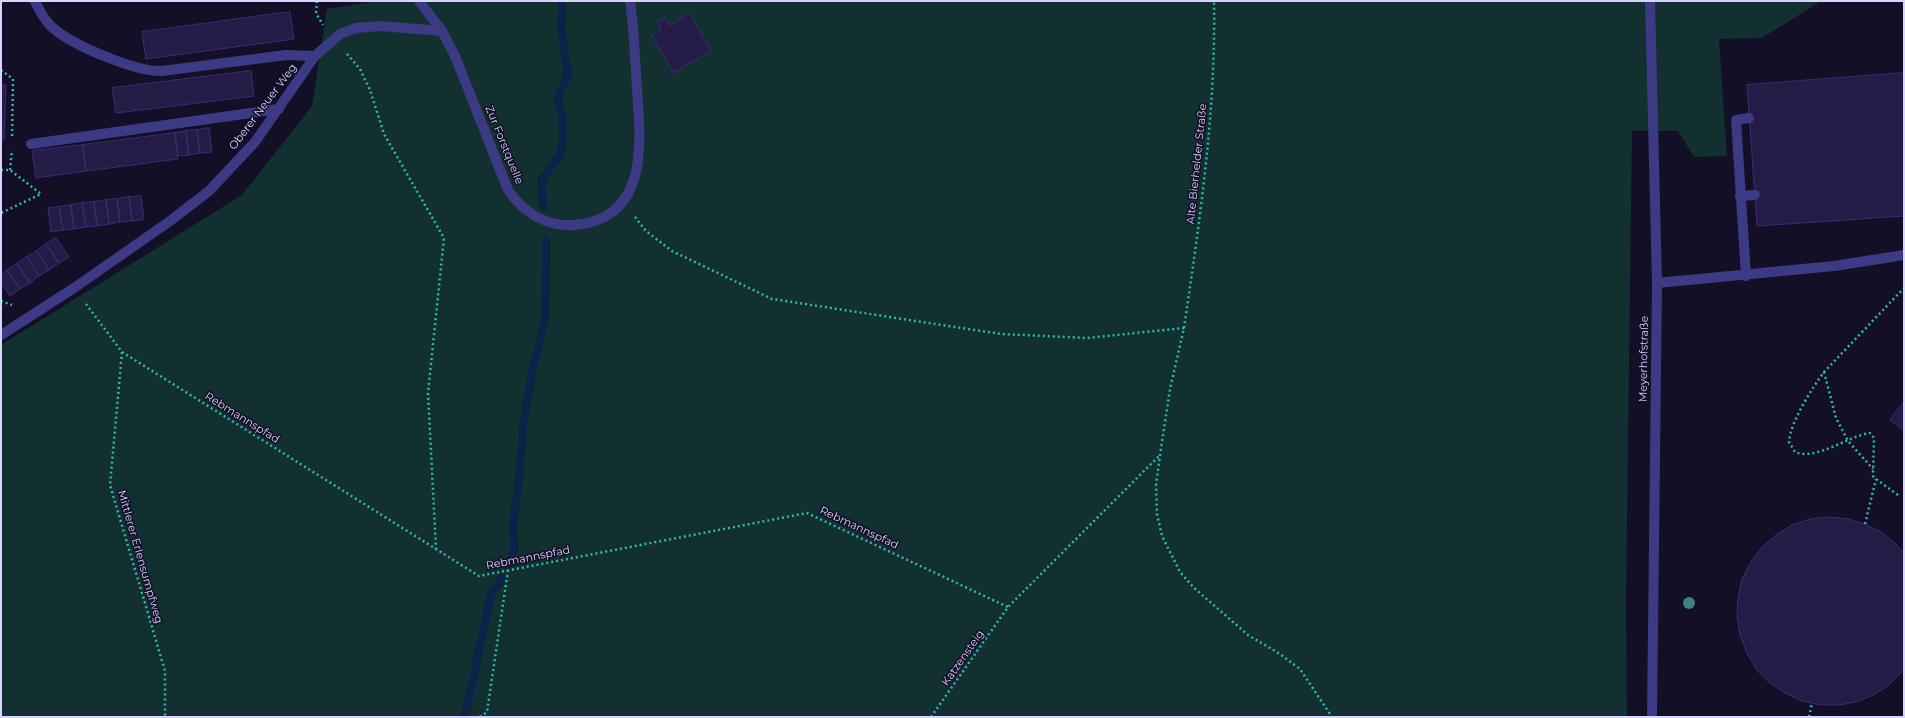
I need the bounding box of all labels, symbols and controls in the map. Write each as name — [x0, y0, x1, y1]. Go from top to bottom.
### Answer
street label: Oberer Neuer Weg — [226, 61, 300, 153]
street label: Alte Bierhelder Straße — [1184, 103, 1210, 225]
street label: Zur Forstquelle — [482, 104, 526, 186]
street label: Meyerhofstraße — [1637, 316, 1651, 402]
street label: Rebmannspfad — [202, 390, 282, 446]
street label: Mittlerer Erlensumpfweg — [115, 489, 165, 625]
street label: Rebmannspfad — [817, 504, 901, 552]
street label: Rebmannspfad — [485, 543, 571, 573]
street label: Katzensteig — [939, 628, 987, 688]

